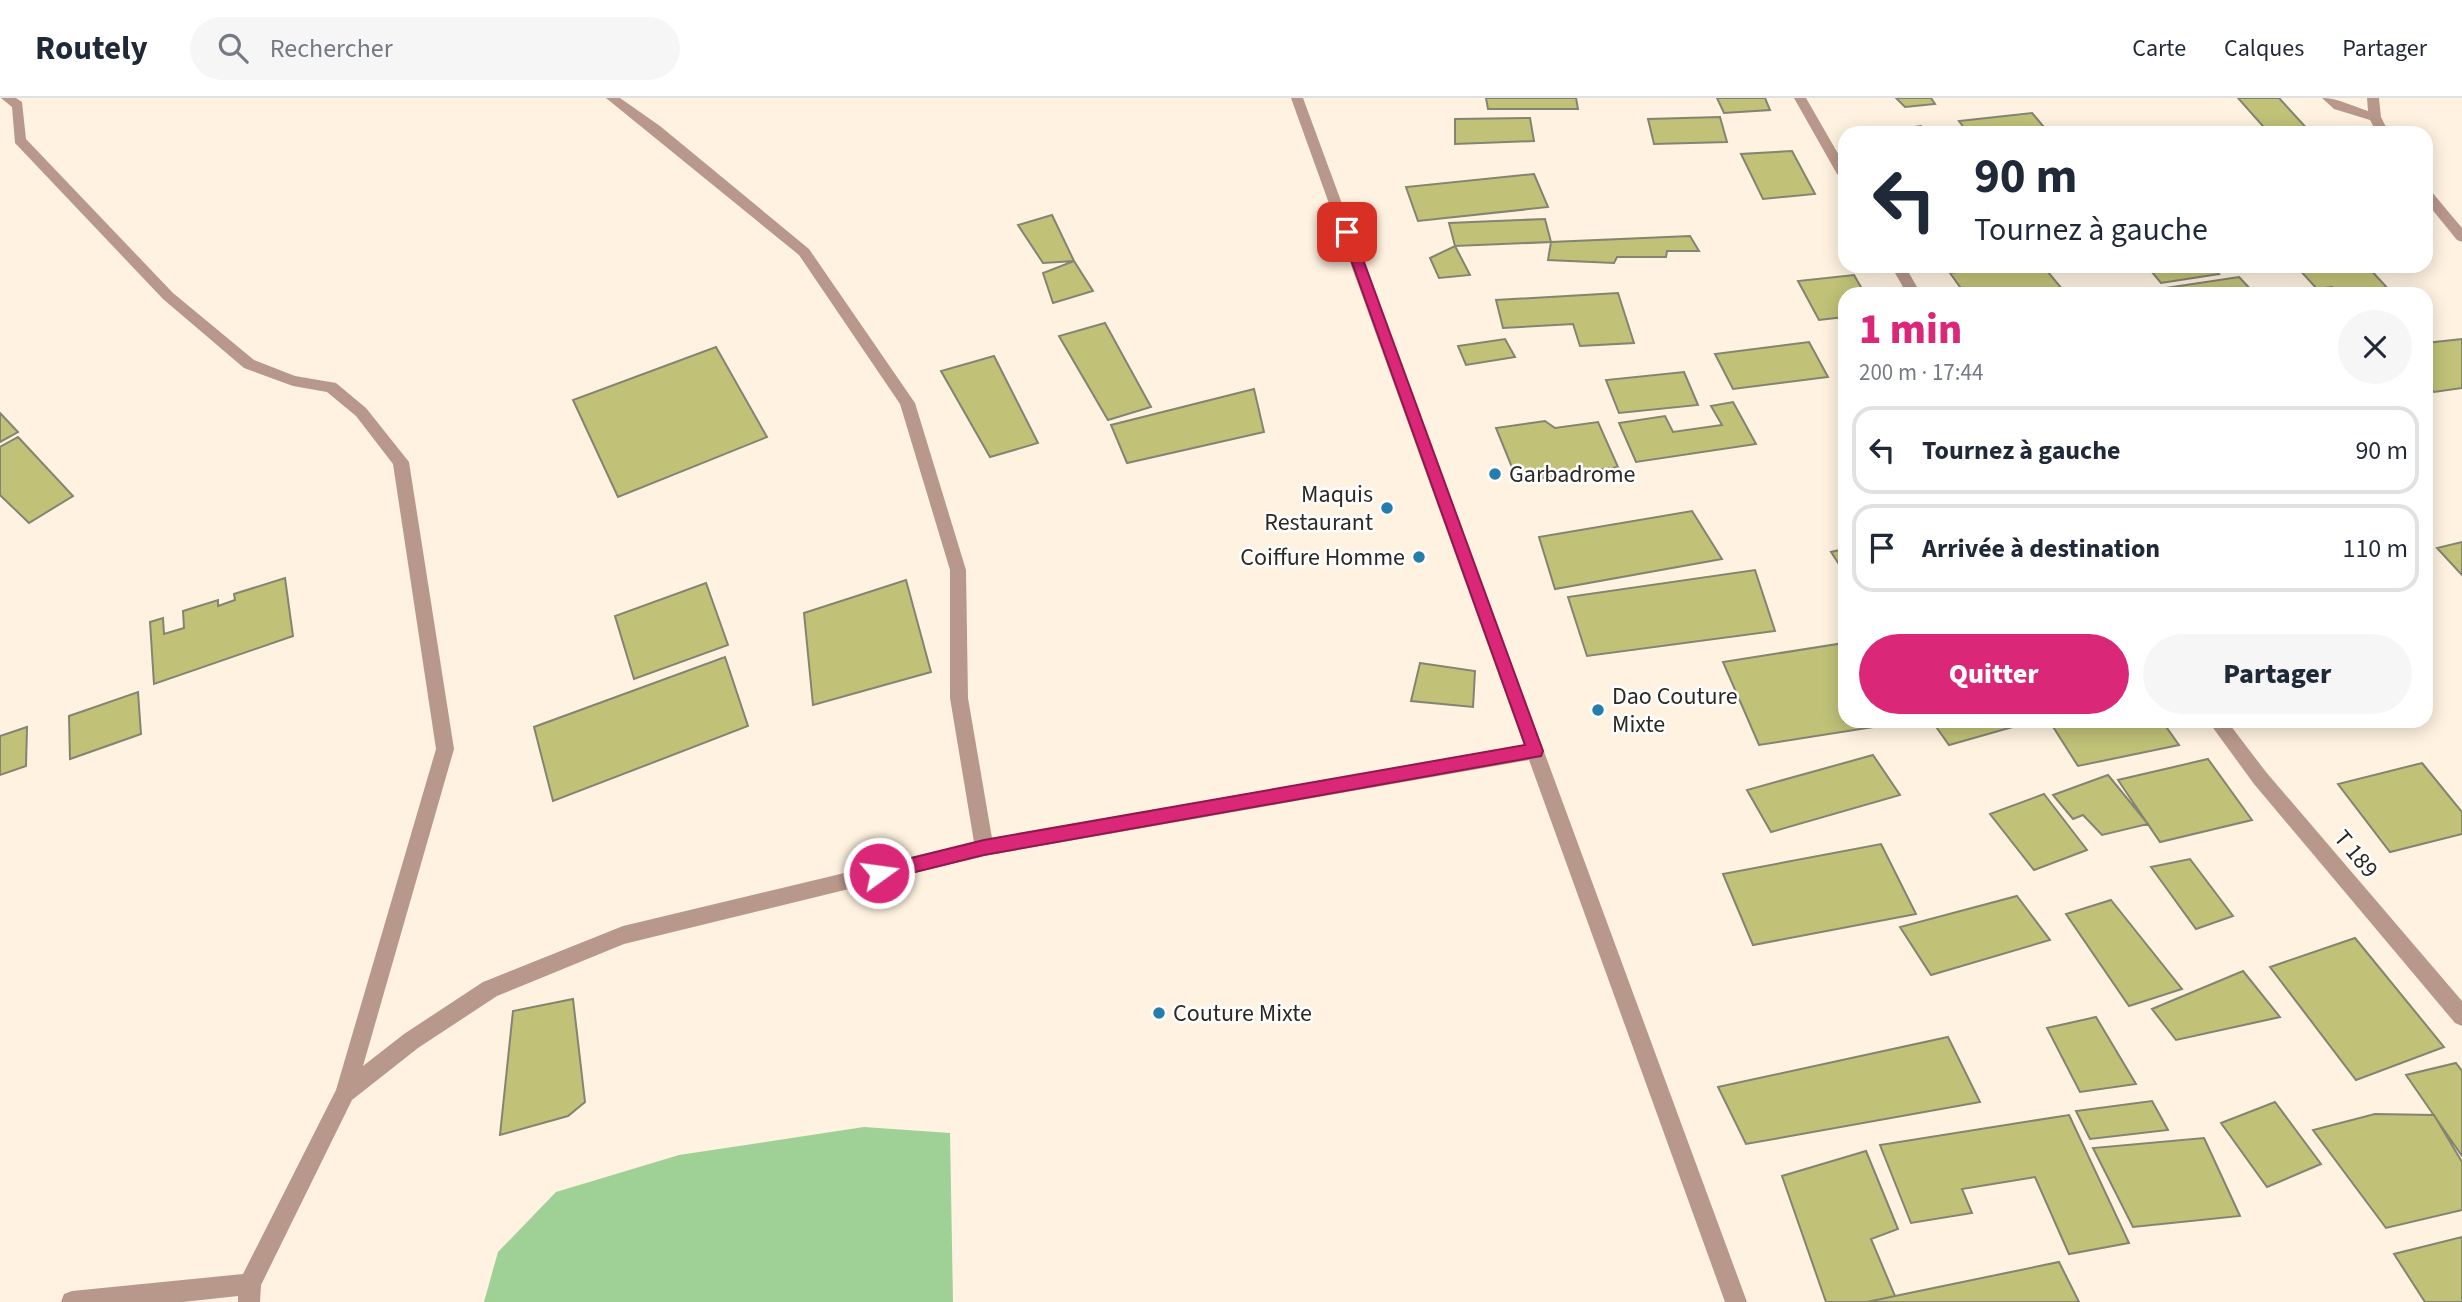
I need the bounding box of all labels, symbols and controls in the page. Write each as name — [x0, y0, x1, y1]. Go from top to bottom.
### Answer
search box — [190, 17, 680, 80]
text: Routely — [35, 25, 148, 72]
icon: search — [214, 29, 252, 67]
text: Rechercher — [270, 30, 393, 67]
text: Carte — [2132, 31, 2186, 66]
text: Calques — [2224, 31, 2304, 66]
text: Partager — [2342, 31, 2427, 66]
text: 90 m — [1974, 142, 2078, 212]
icon: left — [1859, 154, 1950, 245]
pin — [1317, 202, 1377, 262]
text: Tournez à gauche — [1974, 207, 2208, 253]
icon: arrive — [1328, 213, 1366, 251]
text: 1 min — [1859, 300, 1962, 360]
button: close — [2338, 310, 2412, 384]
text: 200 m · 17:44 — [1859, 356, 1983, 389]
icon: left — [1863, 431, 1901, 469]
text: Tournez à gauche — [1922, 432, 2121, 469]
text: 90 m — [2355, 432, 2408, 469]
place label: Garbadrome — [1509, 457, 1636, 492]
marker: Garbadrome — [1487, 466, 1503, 482]
place label: Maquis Restaurant — [1264, 477, 1373, 540]
marker: Maquis Restaurant — [1379, 500, 1395, 516]
icon: arrive — [1863, 529, 1901, 567]
text: Arrivée à destination — [1922, 530, 2160, 567]
text: 110 m — [2342, 530, 2408, 567]
place label: Coiffure Homme — [1240, 540, 1405, 575]
marker: Coiffure Homme — [1411, 549, 1427, 565]
button: Quitter — [1859, 634, 2129, 714]
button: Partager — [2143, 634, 2412, 714]
place label: Dao Couture Mixte — [1612, 679, 1738, 742]
marker: Dao Couture Mixte — [1590, 702, 1606, 718]
street label: T 189 — [2325, 822, 2387, 886]
position arrow — [842, 836, 916, 910]
place label: Couture Mixte — [1173, 996, 1312, 1031]
marker: Couture Mixte — [1151, 1005, 1167, 1021]

